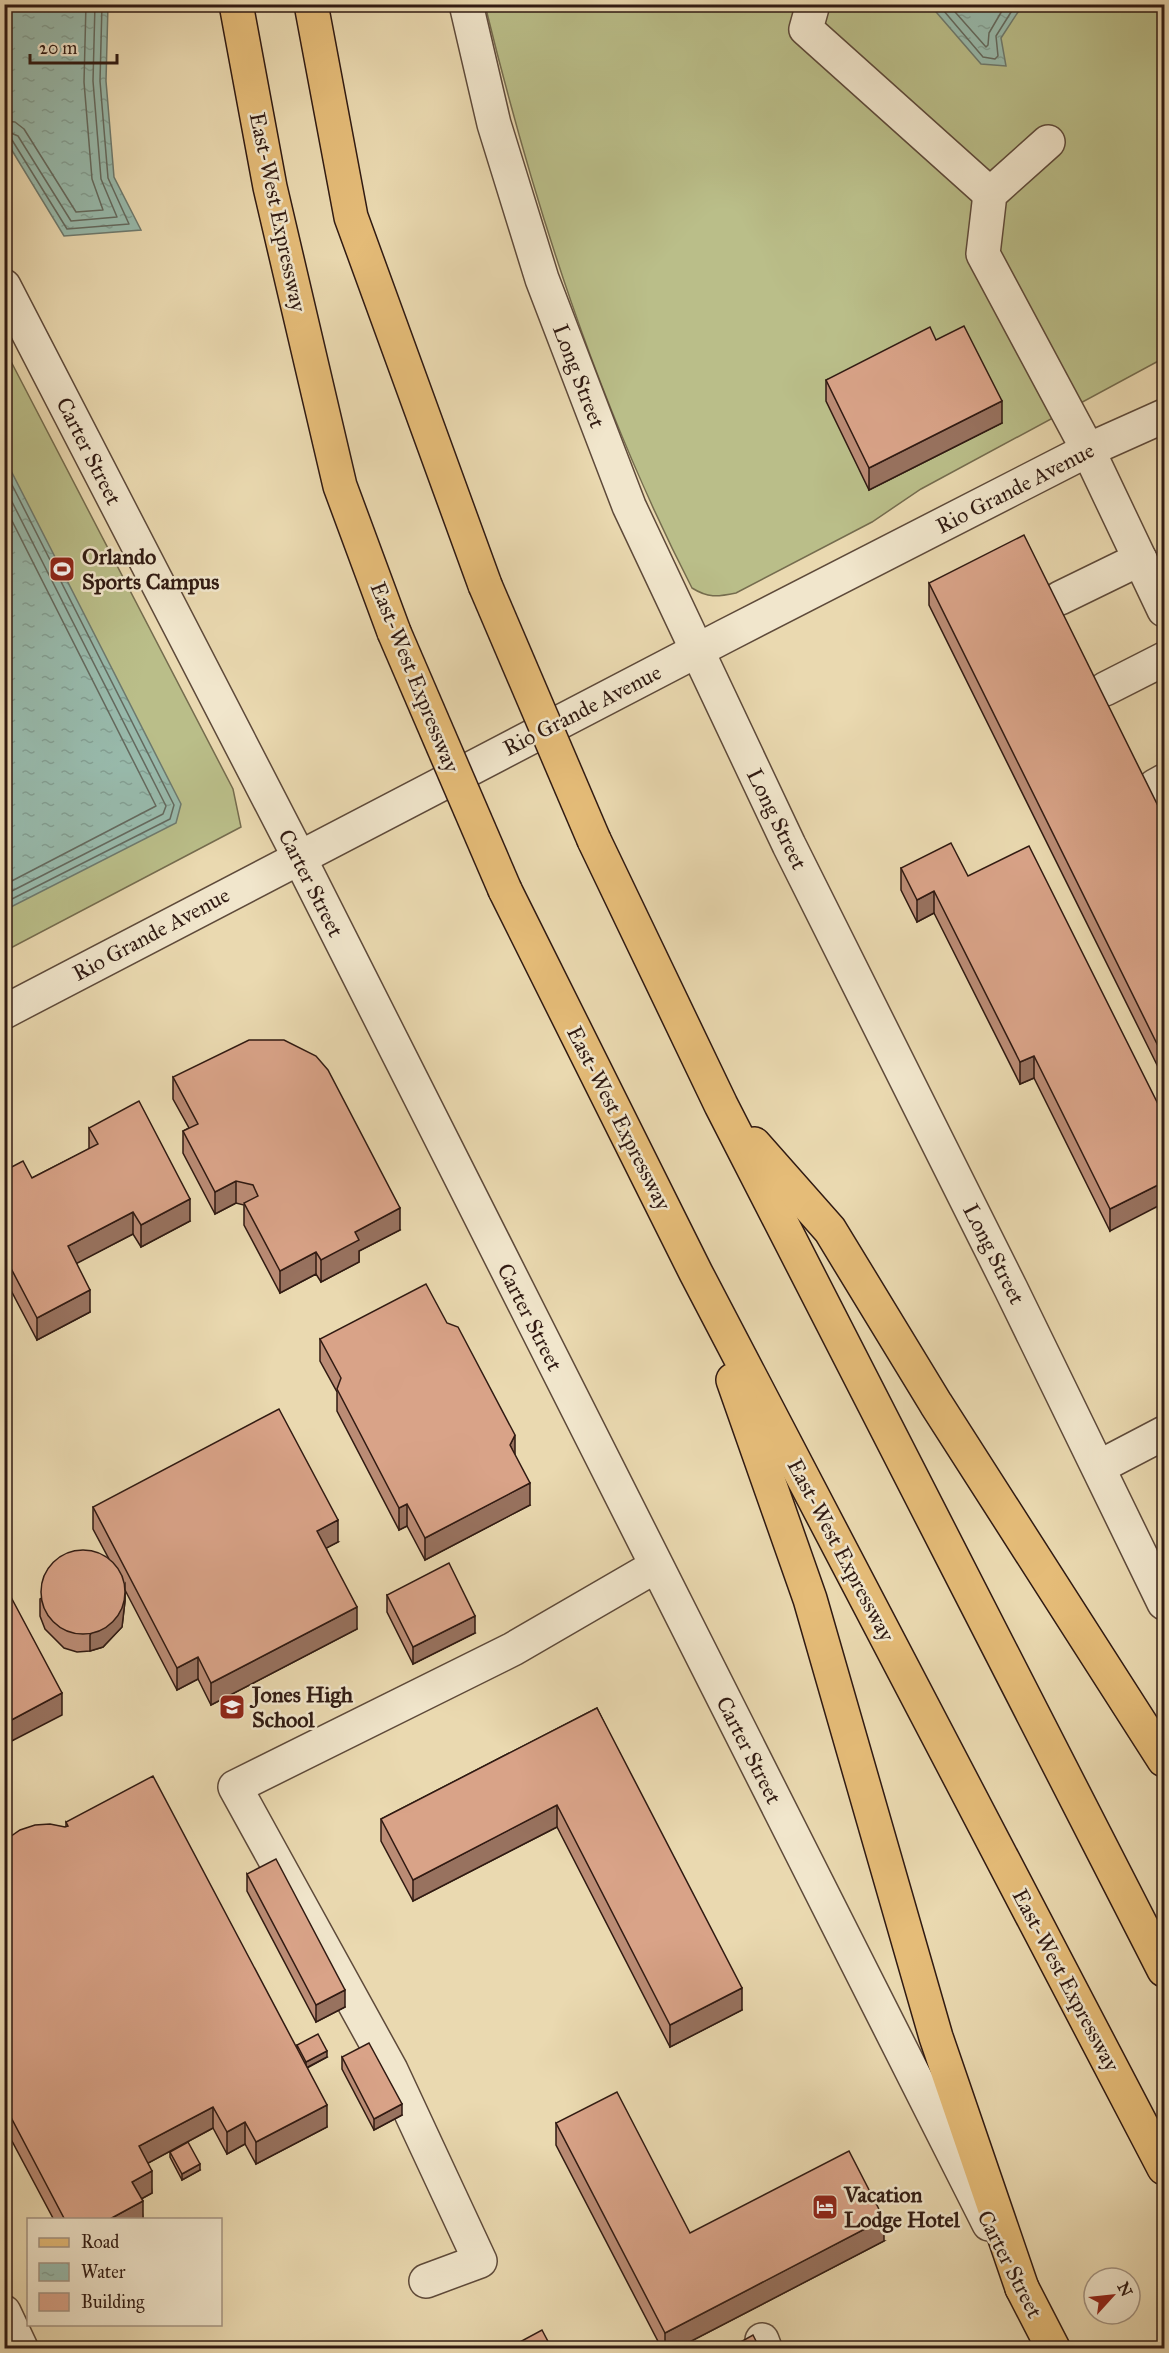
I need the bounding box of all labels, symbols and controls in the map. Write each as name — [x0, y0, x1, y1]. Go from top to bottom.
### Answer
scale bar — [30, 27, 117, 65]
text: 20 m — [39, 37, 77, 59]
street label: East-West Expressway — [244, 110, 312, 315]
street label: Long Street — [547, 320, 611, 432]
street label: Carter Street — [50, 393, 128, 509]
street label: Rio Grande Avenue — [931, 436, 1099, 540]
place label: Orlando Sports Campus — [82, 543, 219, 595]
sports icon: Orlando Sports Campus — [47, 554, 77, 584]
street label: East-West Expressway — [364, 578, 466, 777]
street label: Rio Grande Avenue — [498, 658, 666, 762]
street label: Long Street — [741, 764, 813, 874]
street label: Carter Street — [272, 825, 350, 941]
street label: Rio Grande Avenue — [68, 881, 234, 987]
street label: East-West Expressway — [561, 1021, 677, 1215]
street label: Long Street — [957, 1199, 1031, 1309]
street label: Carter Street — [491, 1259, 569, 1375]
street label: East-West Expressway — [781, 1454, 901, 1647]
place label: Jones High School — [249, 1681, 354, 1733]
school or university icon: Jones High School — [217, 1692, 247, 1722]
street label: Carter Street — [710, 1692, 788, 1808]
street label: East-West Expressway — [1006, 1884, 1126, 2077]
place label: Vacation Lodge Hotel — [843, 2181, 961, 2233]
hotel icon: Vacation Lodge Hotel — [810, 2192, 840, 2222]
street label: Carter Street — [971, 2206, 1049, 2322]
legend — [27, 2218, 222, 2326]
text: Road — [81, 2231, 119, 2253]
text: Water — [81, 2261, 126, 2283]
north arrow — [1082, 2266, 1142, 2326]
text: N — [1113, 2279, 1137, 2300]
text: Building — [81, 2291, 145, 2314]

